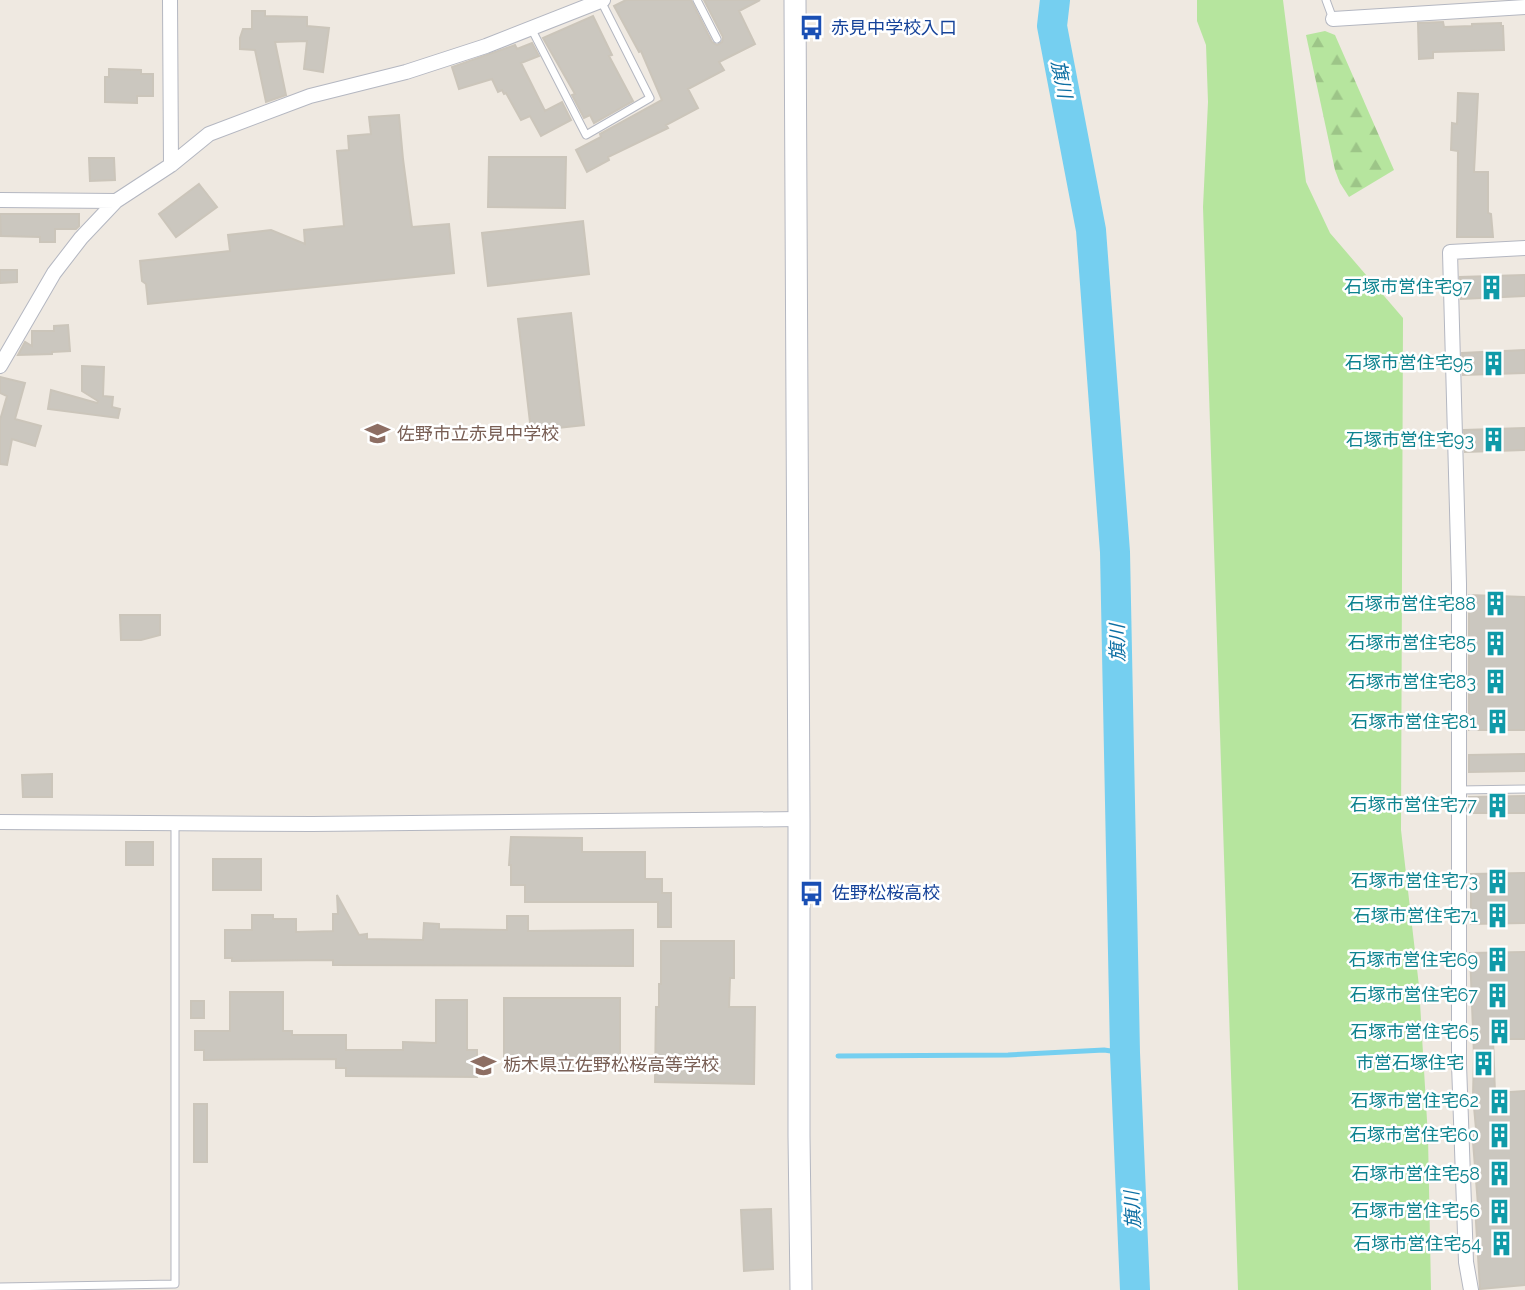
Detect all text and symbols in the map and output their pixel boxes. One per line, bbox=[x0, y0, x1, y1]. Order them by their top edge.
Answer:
bus stop icon: 赤見中学校入口 bbox=[797, 14, 825, 42]
place label: 赤見中学校入口 bbox=[831, 17, 957, 38]
water label: 旗川 bbox=[1048, 58, 1077, 102]
building icon: 石塚市営住宅97 bbox=[1478, 273, 1506, 301]
place label: 石塚市営住宅97 bbox=[1344, 276, 1472, 297]
building icon: 石塚市営住宅95 bbox=[1479, 349, 1507, 377]
place label: 石塚市営住宅95 bbox=[1345, 352, 1473, 373]
school or university icon: 佐野市立赤見中学校 bbox=[363, 420, 391, 448]
place label: 佐野市立赤見中学校 bbox=[397, 423, 559, 444]
building icon: 石塚市営住宅93 bbox=[1480, 426, 1508, 454]
place label: 石塚市営住宅93 bbox=[1346, 429, 1474, 450]
building icon: 石塚市営住宅88 bbox=[1482, 590, 1510, 618]
place label: 石塚市営住宅88 bbox=[1347, 593, 1476, 614]
water label: 旗川 bbox=[1106, 622, 1128, 662]
building icon: 石塚市営住宅85 bbox=[1482, 629, 1510, 657]
place label: 石塚市営住宅85 bbox=[1348, 632, 1476, 653]
building icon: 石塚市営住宅83 bbox=[1482, 668, 1510, 696]
place label: 石塚市営住宅83 bbox=[1348, 671, 1476, 692]
building icon: 石塚市営住宅81 bbox=[1483, 708, 1511, 736]
place label: 石塚市営住宅81 bbox=[1351, 711, 1477, 732]
building icon: 石塚市営住宅77 bbox=[1483, 791, 1511, 819]
place label: 石塚市営住宅77 bbox=[1350, 794, 1477, 815]
building icon: 石塚市営住宅73 bbox=[1484, 867, 1512, 895]
place label: 石塚市営住宅73 bbox=[1351, 870, 1478, 891]
bus stop icon: 佐野松桜高校 bbox=[798, 879, 826, 907]
place label: 佐野松桜高校 bbox=[832, 882, 940, 903]
building icon: 石塚市営住宅71 bbox=[1484, 902, 1512, 930]
place label: 石塚市営住宅71 bbox=[1353, 905, 1478, 926]
building icon: 石塚市営住宅69 bbox=[1484, 946, 1512, 974]
place label: 石塚市営住宅69 bbox=[1349, 949, 1478, 970]
building icon: 石塚市営住宅67 bbox=[1484, 981, 1512, 1009]
place label: 石塚市営住宅67 bbox=[1350, 984, 1478, 1005]
building icon: 石塚市営住宅65 bbox=[1485, 1018, 1513, 1046]
place label: 石塚市営住宅65 bbox=[1350, 1021, 1479, 1042]
building icon: 市営石塚住宅 bbox=[1470, 1049, 1498, 1077]
school or university icon: 栃木県立佐野松桜高等学校 bbox=[469, 1051, 497, 1079]
place label: 市営石塚住宅 bbox=[1356, 1052, 1464, 1073]
place label: 栃木県立佐野松桜高等学校 bbox=[503, 1054, 719, 1075]
building icon: 石塚市営住宅62 bbox=[1485, 1087, 1513, 1115]
place label: 石塚市営住宅62 bbox=[1351, 1090, 1479, 1111]
building icon: 石塚市営住宅60 bbox=[1485, 1121, 1513, 1149]
place label: 石塚市営住宅60 bbox=[1349, 1124, 1479, 1145]
building icon: 石塚市営住宅58 bbox=[1486, 1160, 1514, 1188]
place label: 石塚市営住宅58 bbox=[1352, 1163, 1480, 1184]
water label: 旗川 bbox=[1120, 1188, 1144, 1230]
building icon: 石塚市営住宅56 bbox=[1486, 1197, 1514, 1225]
place label: 石塚市営住宅56 bbox=[1351, 1200, 1480, 1221]
building icon: 石塚市営住宅54 bbox=[1487, 1230, 1515, 1258]
place label: 石塚市営住宅54 bbox=[1353, 1233, 1481, 1254]

